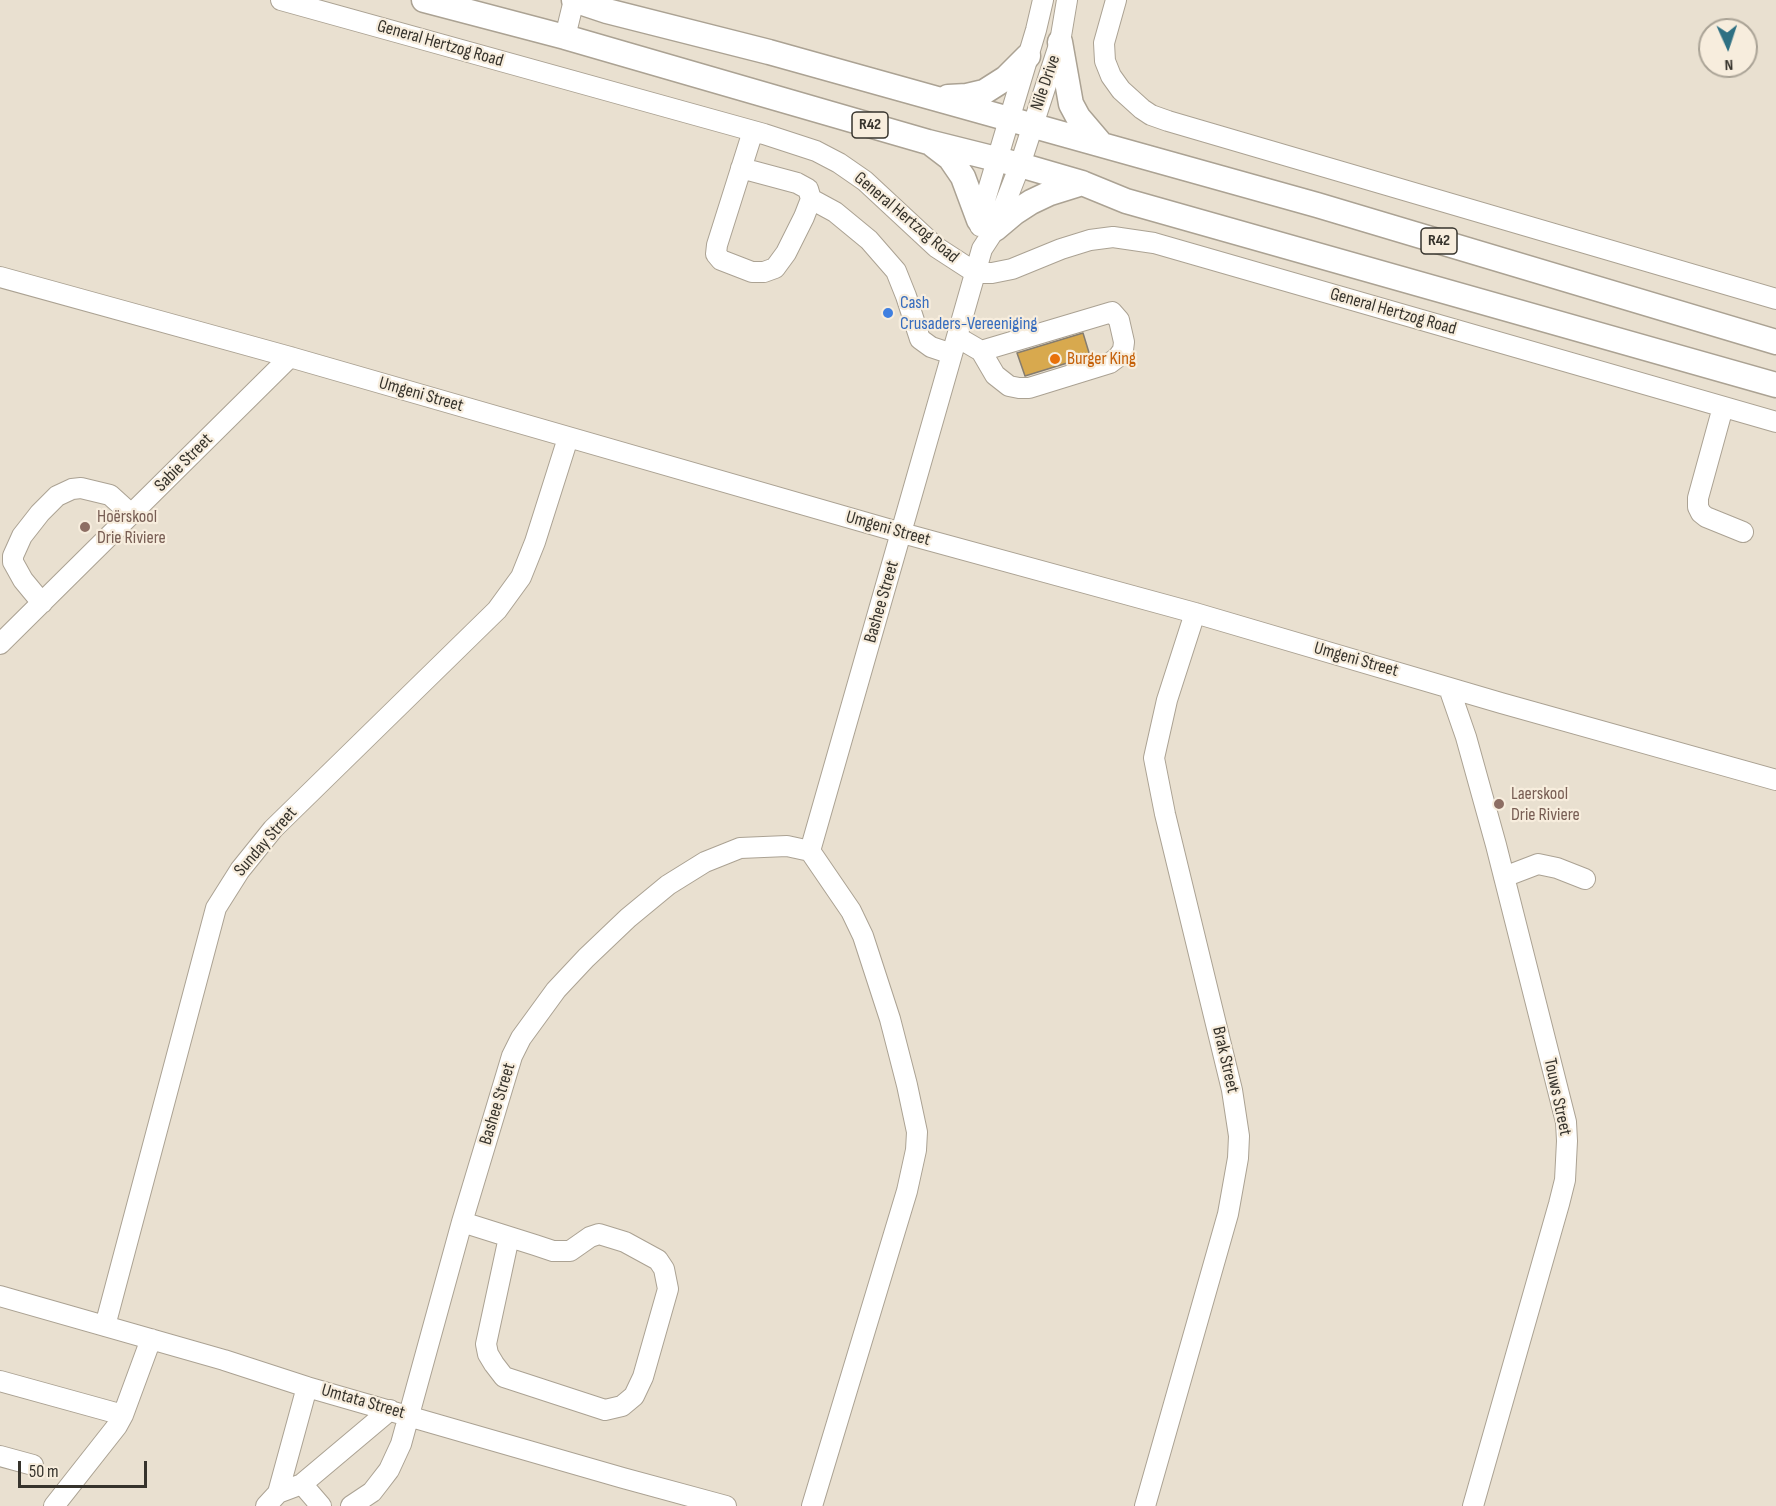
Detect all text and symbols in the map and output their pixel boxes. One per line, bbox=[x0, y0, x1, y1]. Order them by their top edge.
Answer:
street label: General Hertzog Road bbox=[374, 16, 506, 72]
north arrow bbox=[1698, 18, 1758, 78]
street label: Nile Drive bbox=[1026, 52, 1066, 114]
text: N bbox=[1724, 55, 1734, 74]
road number: R42 bbox=[852, 112, 888, 138]
street label: General Hertzog Road bbox=[849, 168, 963, 268]
road number: R42 bbox=[1421, 228, 1457, 254]
street label: General Hertzog Road bbox=[1327, 284, 1459, 340]
place label: Cash Crusaders-Vereeniging bbox=[900, 292, 1038, 334]
marker: Cash Crusaders-Vereeniging bbox=[881, 306, 895, 320]
place label: Burger King bbox=[1067, 348, 1136, 370]
marker: Burger King bbox=[1048, 352, 1062, 366]
street label: Umgeni Street bbox=[376, 373, 466, 417]
street label: Sabie Street bbox=[150, 429, 218, 497]
place label: Hoërskool Drie Riviere bbox=[97, 506, 166, 548]
street label: Umgeni Street bbox=[843, 507, 933, 551]
marker: Hoërskool Drie Riviere bbox=[78, 520, 92, 534]
street label: Bashee Street bbox=[860, 558, 904, 646]
street label: Umgeni Street bbox=[1311, 638, 1401, 682]
place label: Laerskool Drie Riviere bbox=[1511, 783, 1580, 826]
marker: Laerskool Drie Riviere bbox=[1492, 797, 1506, 811]
street label: Sunday Street bbox=[230, 803, 302, 881]
street label: Brak Street bbox=[1207, 1025, 1243, 1095]
street label: Touws Street bbox=[1538, 1056, 1576, 1138]
street label: Bashee Street bbox=[475, 1060, 521, 1148]
street label: Umtata Street bbox=[319, 1380, 407, 1424]
scale bar bbox=[21, 1449, 150, 1487]
text: 50 m bbox=[29, 1461, 59, 1482]

